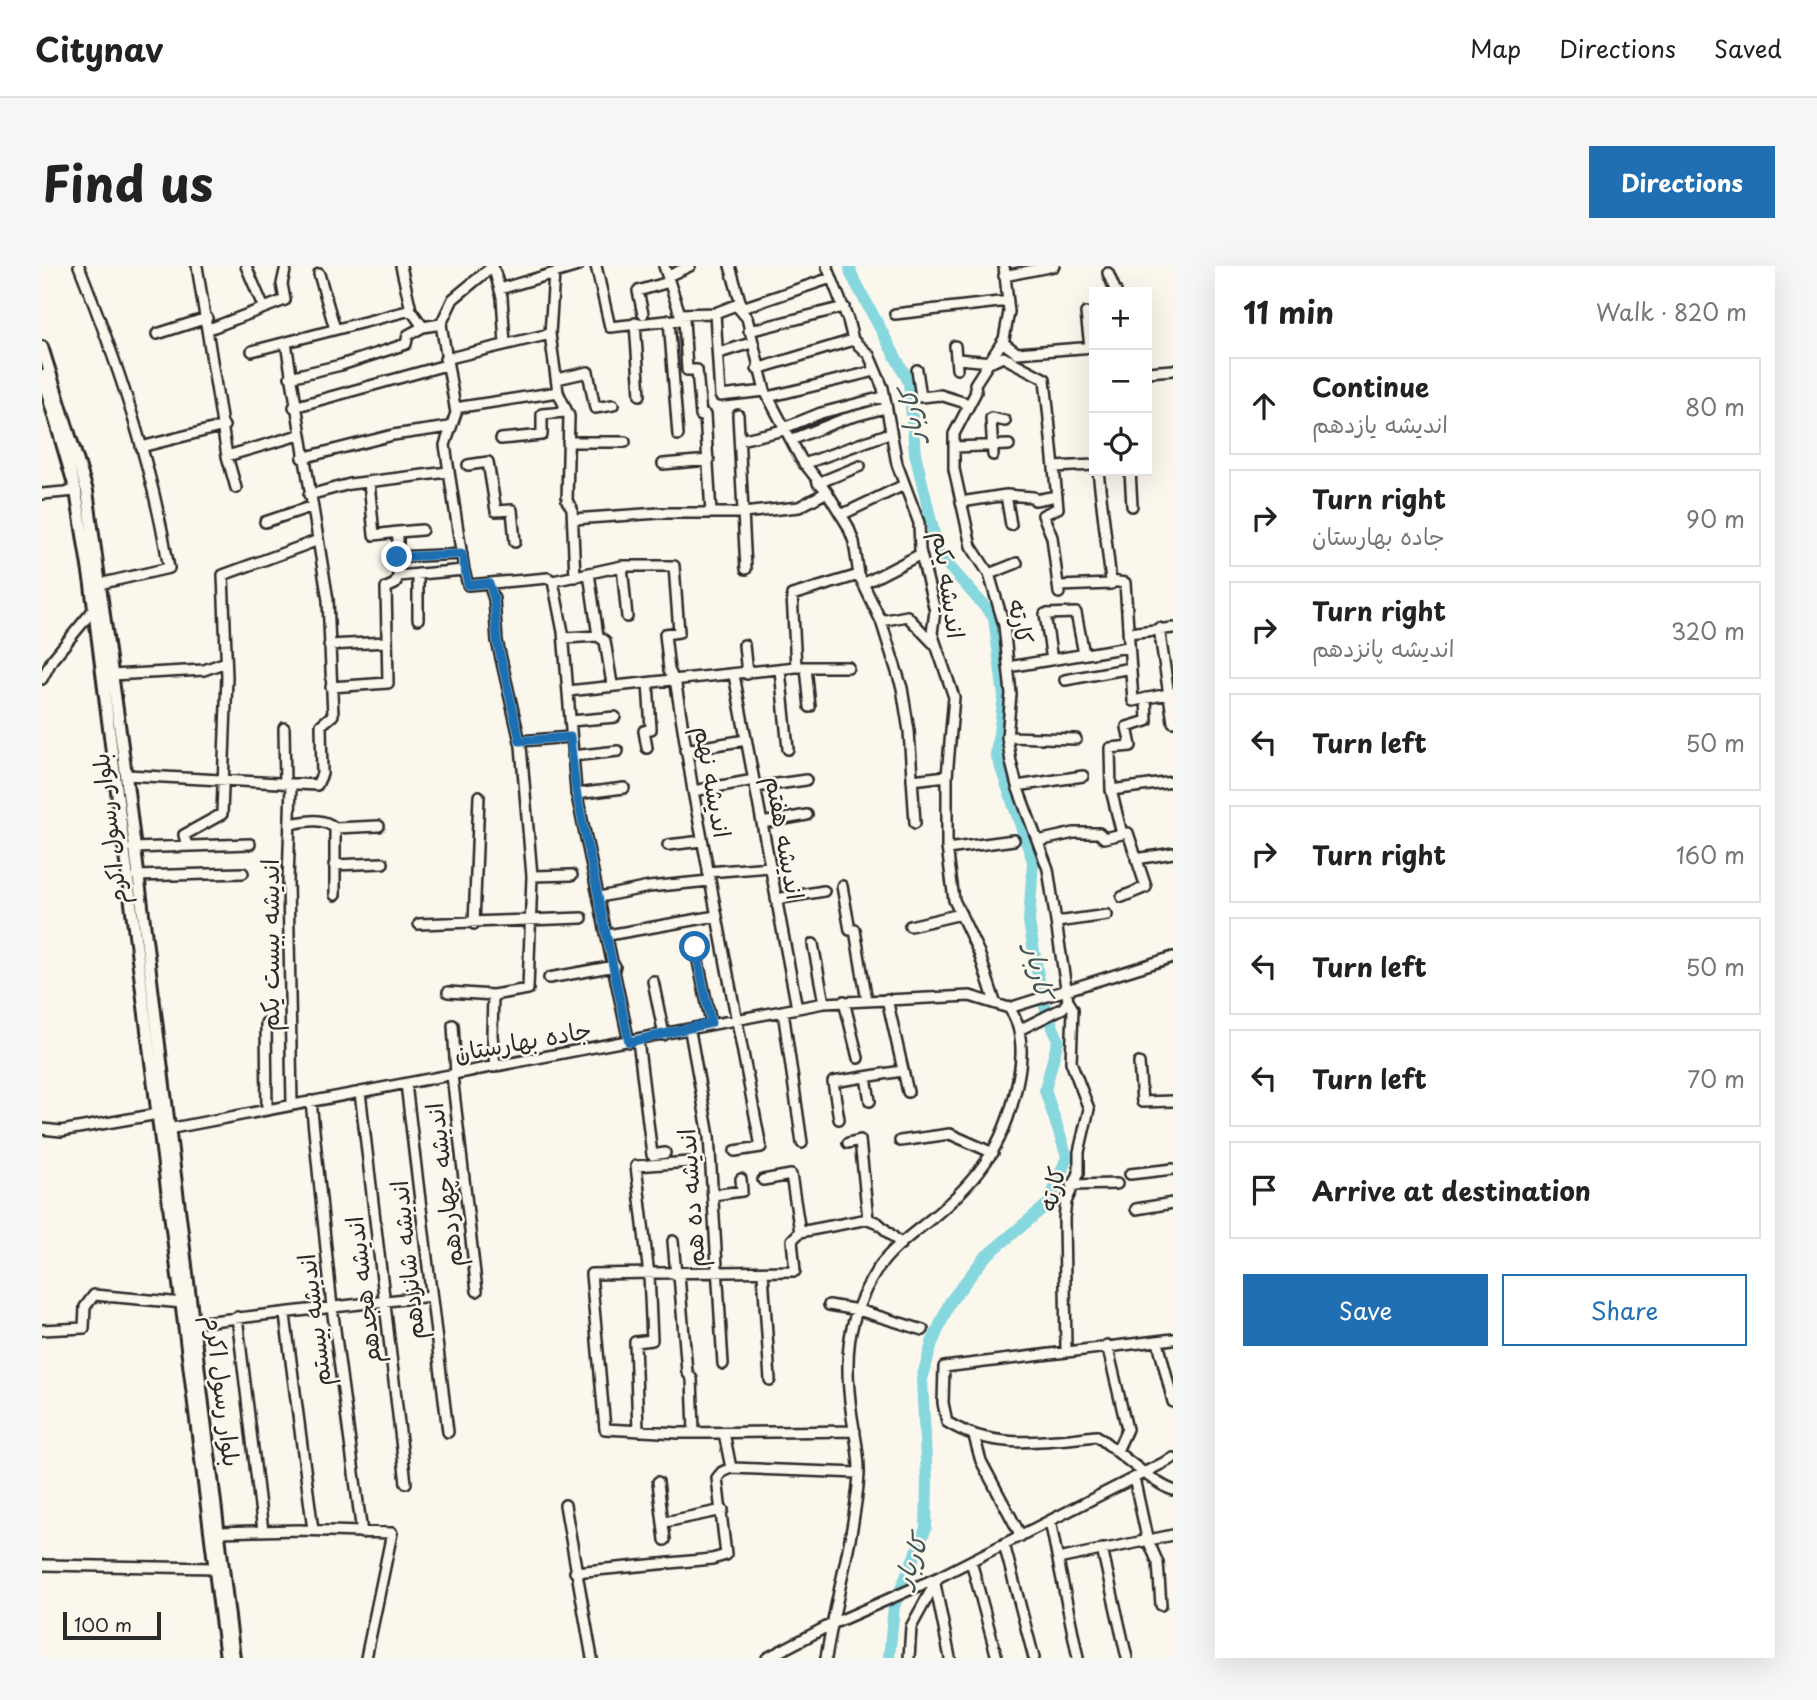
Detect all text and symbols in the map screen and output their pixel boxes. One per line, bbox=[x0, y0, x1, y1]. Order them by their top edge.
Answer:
text: Citynav bbox=[35, 23, 163, 73]
text: Map bbox=[1470, 30, 1521, 66]
text: Directions bbox=[1559, 30, 1676, 66]
text: Saved bbox=[1714, 30, 1782, 66]
text: Find us bbox=[42, 145, 213, 219]
button: Directions bbox=[1589, 146, 1775, 218]
map controls bbox=[1089, 287, 1152, 476]
button: + bbox=[1089, 287, 1152, 350]
text: 11 min bbox=[1243, 289, 1334, 334]
text: Walk · 820 m bbox=[1596, 294, 1747, 329]
button: − bbox=[1089, 350, 1152, 413]
text: Continue bbox=[1312, 367, 1429, 406]
water label: کاربار bbox=[886, 383, 932, 448]
icon: ahead bbox=[1245, 387, 1283, 425]
text: 80 m bbox=[1685, 389, 1745, 424]
text: اندیشه یازدهم bbox=[1312, 406, 1448, 441]
button: locate bbox=[1089, 413, 1152, 476]
text: Turn right bbox=[1312, 479, 1446, 518]
icon: right bbox=[1245, 499, 1283, 537]
text: 90 m bbox=[1686, 501, 1745, 536]
text: جاده بهارستان bbox=[1312, 518, 1445, 553]
street label: اندیشه یکم bbox=[923, 529, 975, 641]
route end bbox=[381, 541, 412, 572]
text: Turn right bbox=[1312, 591, 1446, 630]
street label: کارته bbox=[1000, 596, 1044, 647]
icon: right bbox=[1245, 611, 1283, 649]
text: 320 m bbox=[1671, 613, 1745, 648]
text: اندیشه پانزدهم bbox=[1312, 630, 1454, 665]
street label: اندیشه نهم bbox=[684, 723, 742, 841]
icon: left bbox=[1245, 723, 1283, 761]
text: Turn left bbox=[1312, 723, 1427, 762]
text: 50 m bbox=[1685, 725, 1745, 760]
street label: بلوار رسول اکرم bbox=[81, 751, 137, 907]
street label: اندیشه هفتم bbox=[755, 773, 815, 903]
icon: right bbox=[1245, 835, 1283, 873]
text: Turn right bbox=[1312, 835, 1446, 874]
text: 160 m bbox=[1676, 837, 1745, 872]
street label: اندیشه بیست یکم bbox=[251, 859, 289, 1031]
route start bbox=[679, 931, 710, 962]
water label: کاربار bbox=[1016, 938, 1066, 1005]
icon: left bbox=[1245, 947, 1283, 985]
text: Turn left bbox=[1312, 947, 1427, 986]
text: 50 m bbox=[1685, 949, 1745, 984]
street label: جاده بهارستان bbox=[451, 1010, 594, 1070]
icon: left bbox=[1245, 1059, 1283, 1097]
text: Turn left bbox=[1312, 1059, 1427, 1098]
text: 70 m bbox=[1687, 1061, 1745, 1096]
street label: اندیشه چهاردهم bbox=[415, 1101, 473, 1270]
street label: اندیشه ده هم bbox=[667, 1127, 715, 1269]
street label: کارته bbox=[1028, 1163, 1074, 1214]
icon: arrive bbox=[1245, 1171, 1283, 1209]
text: Arrive at destination bbox=[1312, 1171, 1591, 1210]
street label: اندیشه شانزدهم bbox=[380, 1178, 434, 1342]
street label: اندیشه هجدهم bbox=[335, 1214, 391, 1366]
street label: اندیشه بیستم bbox=[287, 1252, 341, 1389]
button: Save bbox=[1243, 1274, 1488, 1346]
button: Share bbox=[1502, 1274, 1747, 1346]
street label: بلوار رسول اکرم bbox=[195, 1313, 251, 1469]
water label: کاربار bbox=[881, 1524, 939, 1595]
scale bar bbox=[63, 1609, 161, 1641]
text: 100 m bbox=[74, 1610, 132, 1638]

